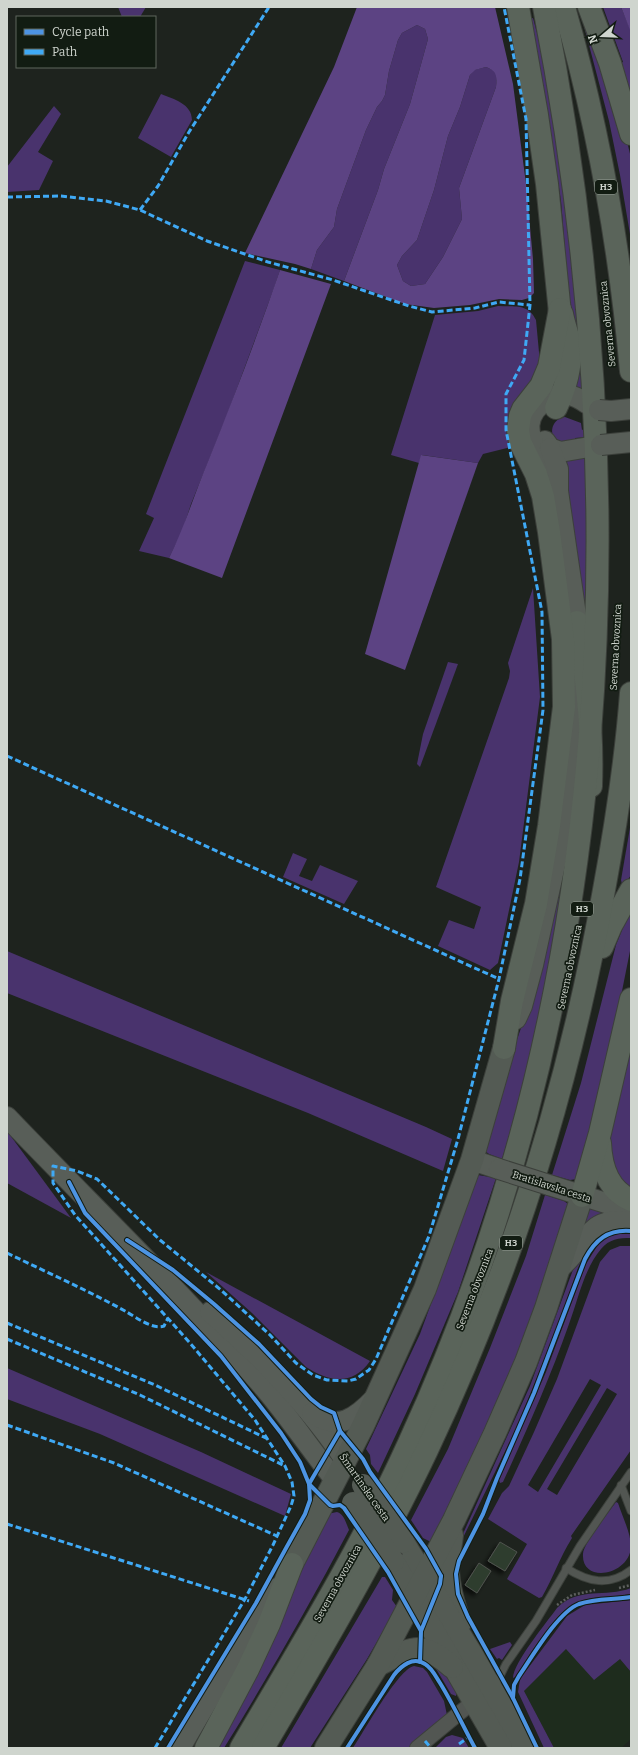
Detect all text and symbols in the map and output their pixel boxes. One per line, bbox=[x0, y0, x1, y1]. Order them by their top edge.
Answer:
legend bbox=[16, 16, 156, 68]
north arrow bbox=[582, 16, 622, 56]
text: Cycle path bbox=[52, 25, 110, 39]
text: N bbox=[585, 32, 601, 45]
text: Path bbox=[52, 45, 78, 59]
road number: H3 bbox=[595, 180, 617, 194]
street label: Severna obvoznica bbox=[597, 280, 618, 368]
street label: Severna obvoznica bbox=[608, 603, 624, 691]
road number: H3 bbox=[571, 902, 593, 916]
street label: Severna obvoznica bbox=[555, 923, 585, 1011]
street label: Bratislavska cesta bbox=[511, 1169, 593, 1205]
road number: H3 bbox=[500, 1236, 522, 1250]
street label: Severna obvoznica bbox=[454, 1246, 496, 1332]
street label: Šmartinska cesta bbox=[336, 1450, 394, 1524]
street label: Severna obvoznica bbox=[312, 1542, 364, 1624]

